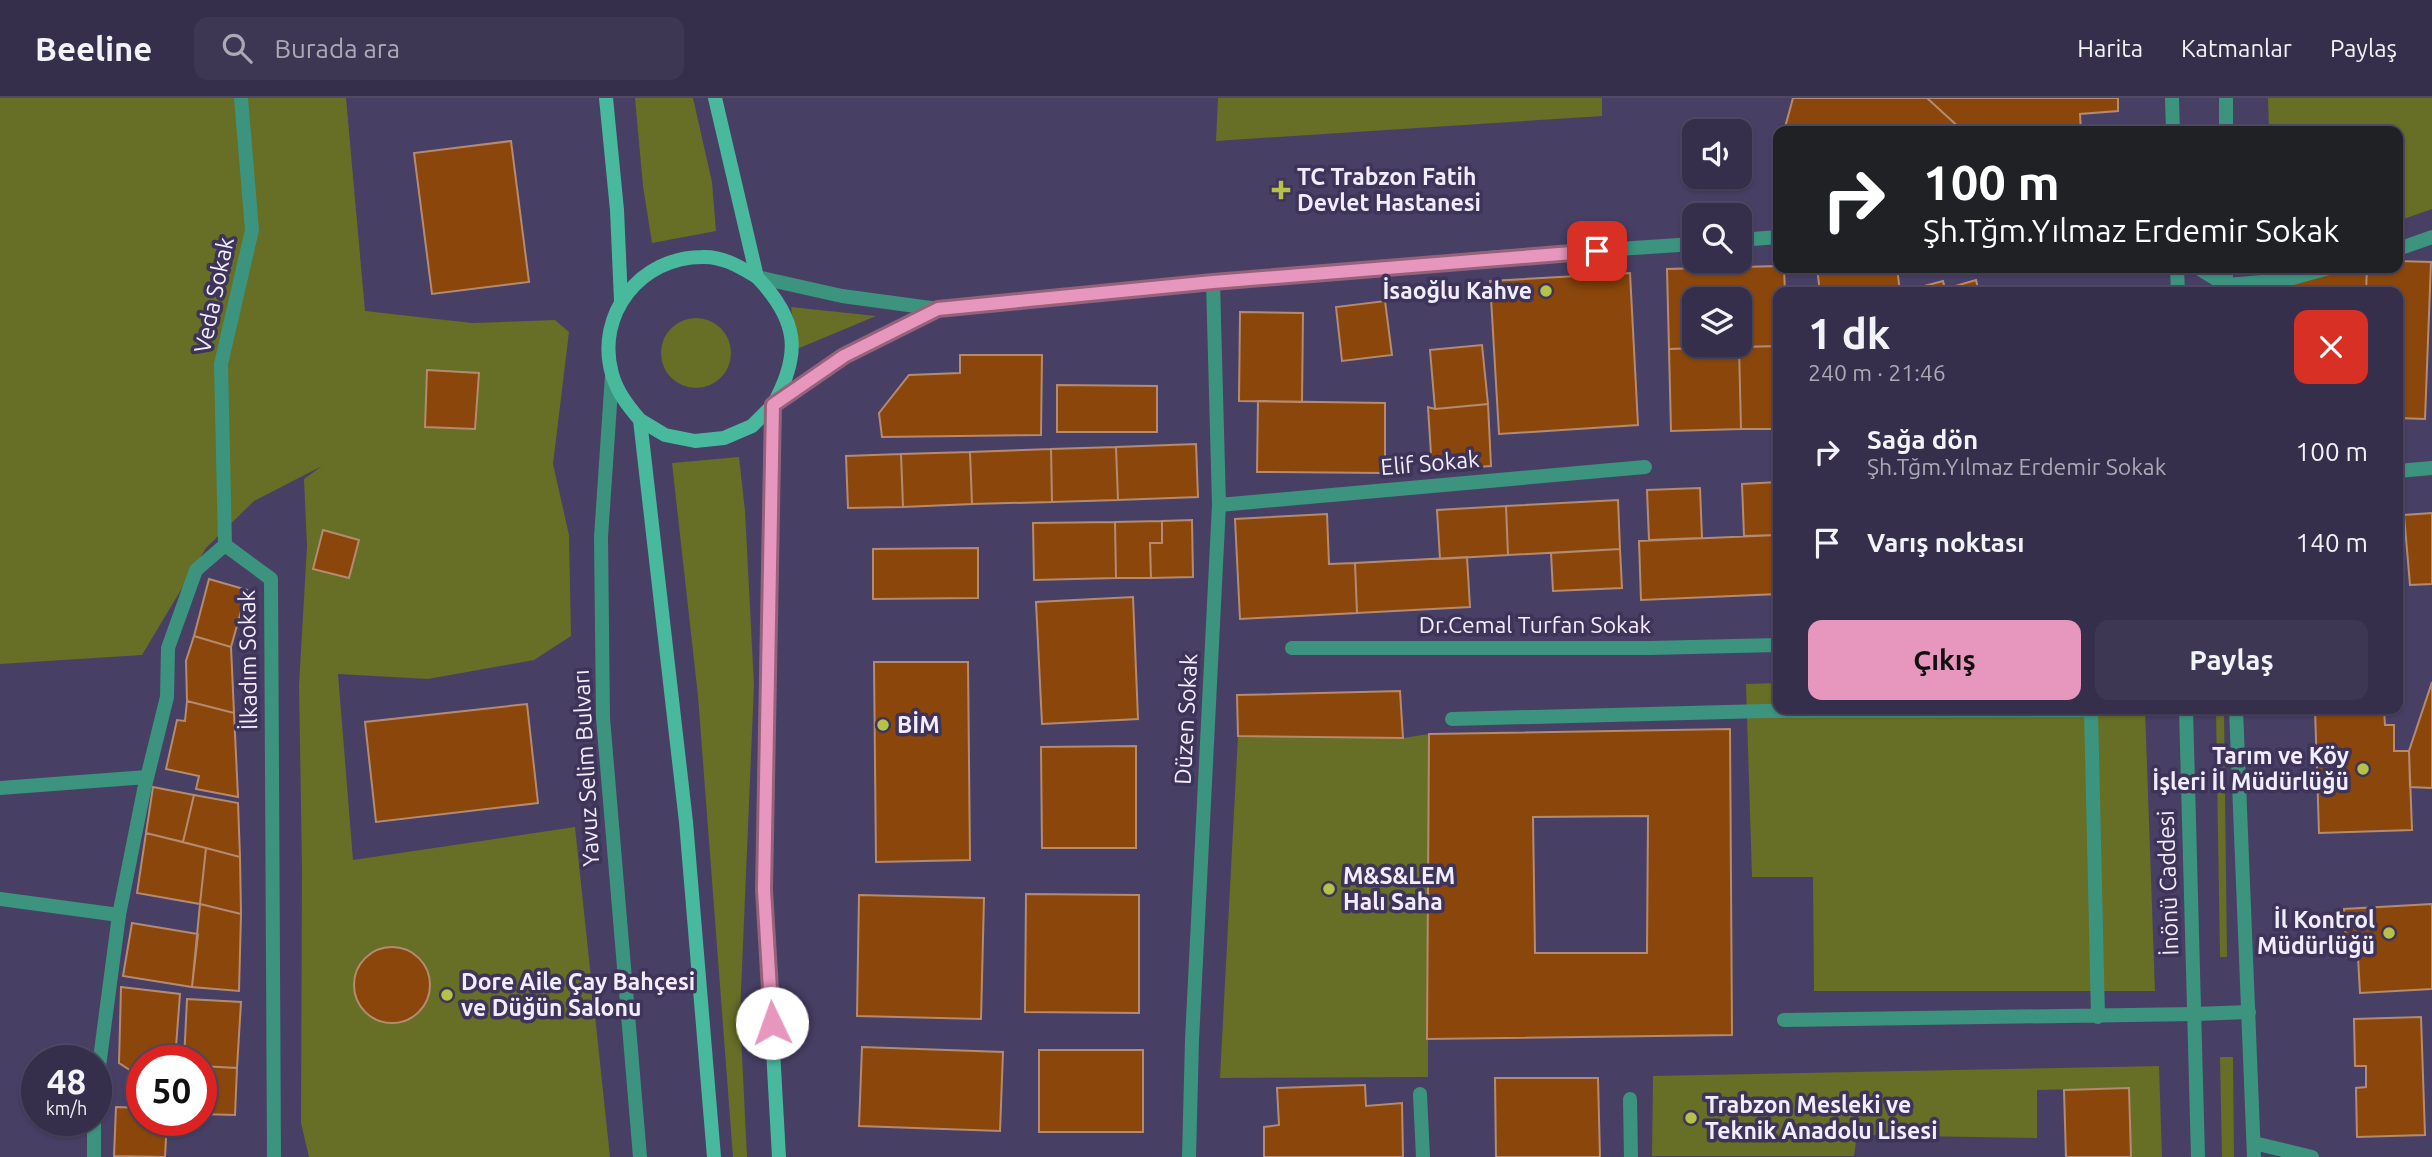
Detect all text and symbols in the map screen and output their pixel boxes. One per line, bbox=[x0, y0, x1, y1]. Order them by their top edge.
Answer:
search box bbox=[194, 17, 684, 80]
icon: search bbox=[218, 29, 256, 67]
text: Beeline bbox=[35, 30, 152, 67]
text: Burada ara bbox=[274, 34, 400, 63]
text: Harita bbox=[2077, 35, 2143, 62]
text: Katmanlar bbox=[2181, 35, 2292, 62]
text: Paylaş bbox=[2330, 35, 2397, 62]
map controls bbox=[1682, 119, 1752, 357]
button: sound bbox=[1682, 119, 1752, 189]
icon: right bbox=[1808, 154, 1899, 245]
text: 100 m bbox=[1923, 154, 2060, 209]
place label: TC Trabzon Fatih Devlet Hastanesi bbox=[1297, 164, 1481, 215]
marker: TC Trabzon Fatih Devlet Hastanesi bbox=[1271, 180, 1291, 200]
button: search bbox=[1682, 203, 1752, 273]
text: Şh.Tğm.Yılmaz Erdemir Sokak bbox=[1923, 212, 2339, 248]
pin bbox=[1567, 221, 1627, 281]
icon: arrive bbox=[1578, 232, 1616, 270]
street label: Veda Sokak bbox=[189, 234, 238, 355]
place label: İsaoğlu Kahve bbox=[1382, 277, 1532, 303]
marker: İsaoğlu Kahve bbox=[1538, 283, 1554, 299]
button: layers bbox=[1682, 287, 1752, 357]
text: 1 dk bbox=[1808, 310, 1890, 357]
button: close bbox=[2294, 310, 2368, 384]
text: 240 m · 21:46 bbox=[1808, 360, 1946, 385]
text: Sağa dön bbox=[1867, 425, 1978, 454]
icon: right bbox=[1808, 433, 1846, 471]
text: 100 m bbox=[2296, 437, 2368, 466]
street label: Elif Sokak bbox=[1380, 446, 1481, 479]
text: Şh.Tğm.Yılmaz Erdemir Sokak bbox=[1867, 454, 2166, 479]
icon: arrive bbox=[1808, 524, 1846, 562]
text: Varış noktası bbox=[1867, 528, 2024, 557]
text: 140 m bbox=[2296, 528, 2368, 557]
street label: İlkadım Sokak bbox=[234, 589, 261, 730]
street label: Dr.Cemal Turfan Sokak bbox=[1419, 612, 1652, 637]
button: Çıkış bbox=[1808, 620, 2081, 700]
button: Paylaş bbox=[2095, 620, 2368, 700]
street label: Düzen Sokak bbox=[1170, 652, 1201, 785]
street label: Yavuz Selim Bulvarı bbox=[568, 669, 603, 867]
place label: BİM bbox=[897, 711, 940, 737]
marker: BİM bbox=[875, 717, 891, 733]
place label: Tarım ve Köy İşleri İl Müdürlüğü bbox=[2152, 743, 2349, 795]
marker: Tarım ve Köy İşleri İl Müdürlüğü bbox=[2355, 761, 2371, 777]
street label: İnönü Caddesi bbox=[2152, 810, 2183, 956]
place label: M&S&LEM Halı Saha bbox=[1343, 863, 1455, 914]
marker: M&S&LEM Halı Saha bbox=[1321, 881, 1337, 897]
place label: İl Kontrol Müdürlüğü bbox=[2257, 906, 2375, 958]
marker: İl Kontrol Müdürlüğü bbox=[2381, 925, 2397, 941]
place label: Dore Aile Çay Bahçesi ve Düğün Salonu bbox=[461, 969, 695, 1020]
position arrow bbox=[735, 986, 809, 1060]
marker: Dore Aile Çay Bahçesi ve Düğün Salonu bbox=[439, 987, 455, 1003]
speed limit sign: 50 bbox=[126, 1045, 217, 1136]
text: 48 bbox=[47, 1061, 86, 1101]
place label: Trabzon Mesleki ve Teknik Anadolu Lisesi bbox=[1705, 1092, 1938, 1143]
text: km/h bbox=[46, 1098, 87, 1118]
marker: Trabzon Mesleki ve Teknik Anadolu Lisesi bbox=[1683, 1110, 1699, 1126]

